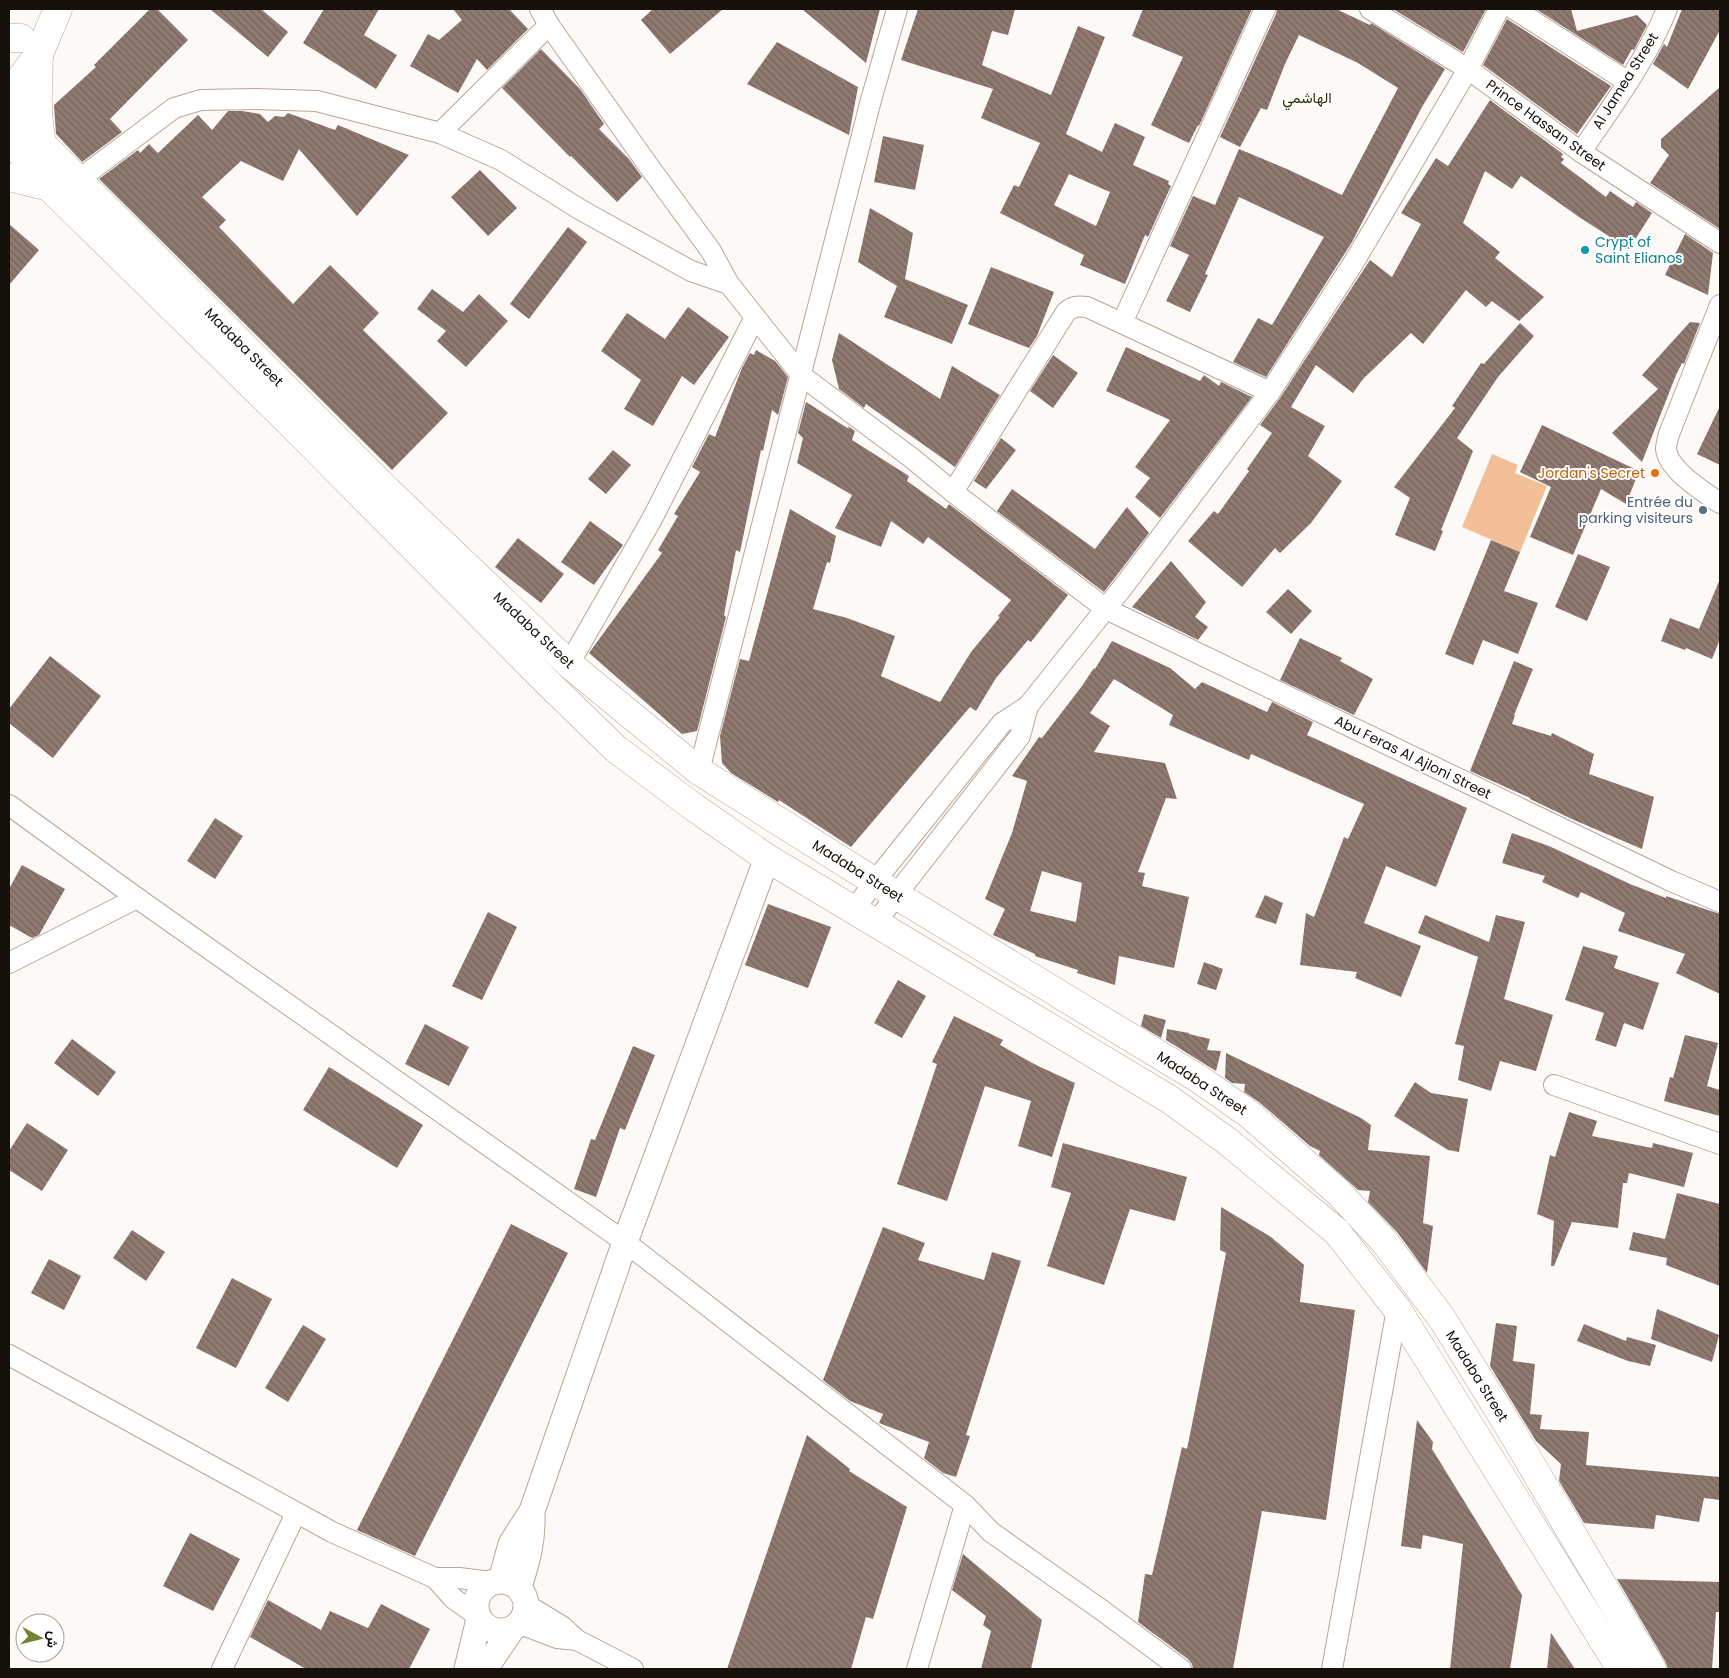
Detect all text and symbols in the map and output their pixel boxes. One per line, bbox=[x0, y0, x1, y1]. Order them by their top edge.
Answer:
street label: Al Jamea Street bbox=[1587, 29, 1663, 133]
street label: Prince Hassan Street bbox=[1482, 75, 1610, 175]
district label: الهاشمي bbox=[1282, 87, 1332, 111]
place label: Crypt of Saint Elianos bbox=[1595, 232, 1683, 268]
marker: Crypt of Saint Elianos bbox=[1579, 244, 1591, 256]
street label: Madaba Street bbox=[200, 303, 288, 391]
place label: Jordan's Secret bbox=[1538, 463, 1645, 483]
marker: Jordan's Secret bbox=[1649, 467, 1661, 479]
place label: Entrée du parking visiteurs bbox=[1579, 492, 1693, 528]
marker: Entrée du parking visiteurs bbox=[1697, 504, 1709, 516]
street label: Madaba Street bbox=[489, 587, 579, 673]
street label: Abu Feras Al Ajloni Street bbox=[1331, 710, 1495, 804]
street label: Madaba Street bbox=[809, 835, 907, 907]
street label: Madaba Street bbox=[1153, 1046, 1251, 1120]
street label: Madaba Street bbox=[1441, 1327, 1513, 1425]
north arrow bbox=[15, 1613, 65, 1663]
text: ش bbox=[42, 1630, 64, 1649]

